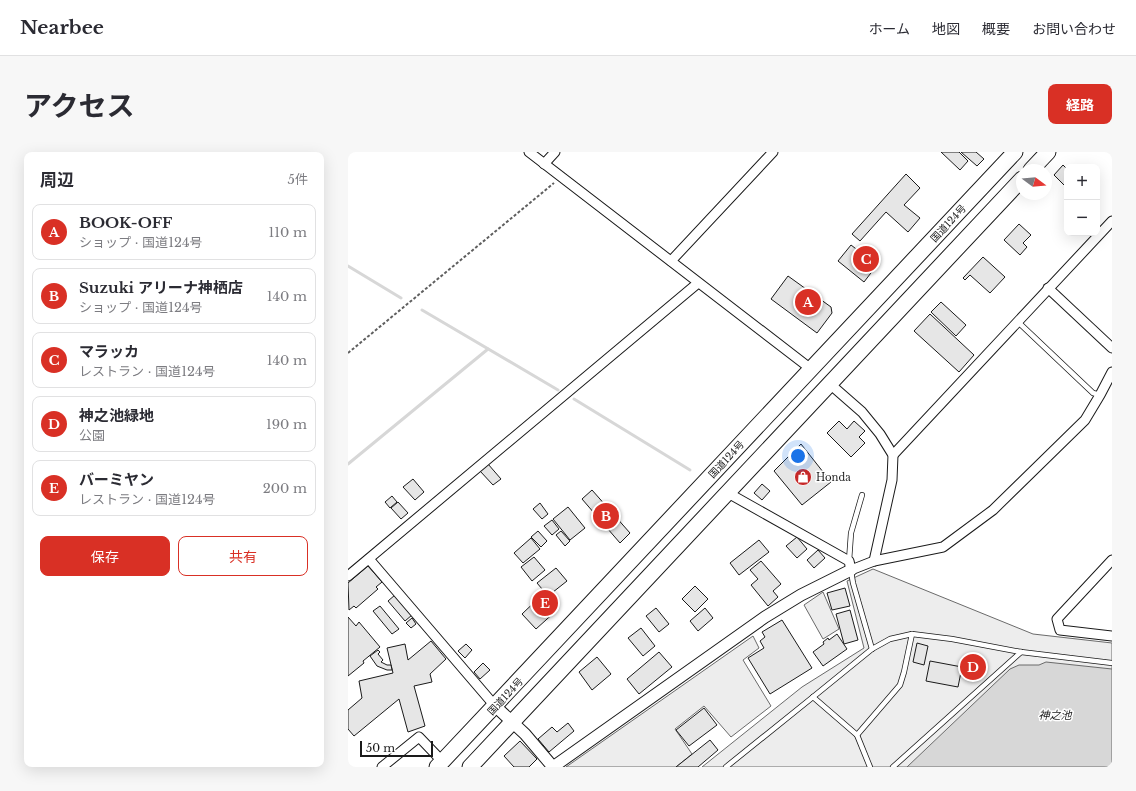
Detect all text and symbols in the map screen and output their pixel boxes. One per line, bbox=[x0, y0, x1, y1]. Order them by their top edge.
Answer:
text: Nearbee bbox=[20, 16, 104, 39]
text: ホーム bbox=[868, 20, 910, 38]
text: 地図 bbox=[932, 20, 960, 38]
text: 概要 bbox=[982, 20, 1010, 38]
text: お問い合わせ bbox=[1032, 20, 1116, 38]
button: 経路 bbox=[1048, 84, 1112, 124]
text: アクセス bbox=[24, 89, 135, 124]
north arrow bbox=[1016, 164, 1052, 200]
map controls bbox=[1064, 164, 1100, 236]
button: + bbox=[1064, 164, 1100, 200]
text: 周辺 bbox=[40, 170, 74, 191]
text: 5件 bbox=[288, 171, 308, 188]
button: − bbox=[1064, 200, 1100, 236]
street label: 国道124号 bbox=[928, 202, 969, 245]
text: BOOK-OFF bbox=[79, 213, 172, 232]
text: A bbox=[49, 224, 59, 241]
text: 110 m bbox=[268, 224, 307, 241]
text: ショップ · 国道124号 bbox=[79, 234, 203, 251]
pin: C bbox=[853, 244, 879, 274]
text: Suzuki アリーナ神栖店 bbox=[79, 278, 243, 297]
pin: A bbox=[795, 287, 821, 317]
text: B bbox=[49, 288, 59, 305]
text: 140 m bbox=[267, 288, 307, 305]
text: ショップ · 国道124号 bbox=[79, 299, 203, 316]
text: マラッカ bbox=[79, 342, 139, 361]
text: C bbox=[49, 352, 59, 369]
text: 140 m bbox=[267, 352, 307, 369]
text: レストラン · 国道124号 bbox=[79, 363, 216, 380]
text: 神之池緑地 bbox=[79, 406, 154, 425]
text: D bbox=[48, 416, 60, 433]
text: 190 m bbox=[266, 416, 307, 433]
text: 公園 bbox=[79, 427, 105, 444]
street label: 国道124号 bbox=[706, 438, 747, 481]
your location bbox=[788, 446, 808, 466]
shop icon: Honda bbox=[793, 467, 813, 487]
text: バーミヤン bbox=[79, 470, 154, 489]
place label: Honda bbox=[816, 471, 851, 484]
text: E bbox=[49, 480, 59, 497]
text: 200 m bbox=[263, 480, 307, 497]
text: レストラン · 国道124号 bbox=[79, 491, 216, 508]
pin: B bbox=[593, 501, 619, 531]
button: 保存 bbox=[40, 536, 170, 576]
button: 共有 bbox=[178, 536, 308, 576]
pin: E bbox=[532, 588, 558, 618]
pin: D bbox=[960, 652, 986, 682]
street label: 国道124号 bbox=[485, 675, 526, 718]
water label: 神之池 bbox=[1039, 708, 1072, 722]
scale bar bbox=[360, 739, 433, 758]
text: 50 m bbox=[366, 741, 395, 755]

